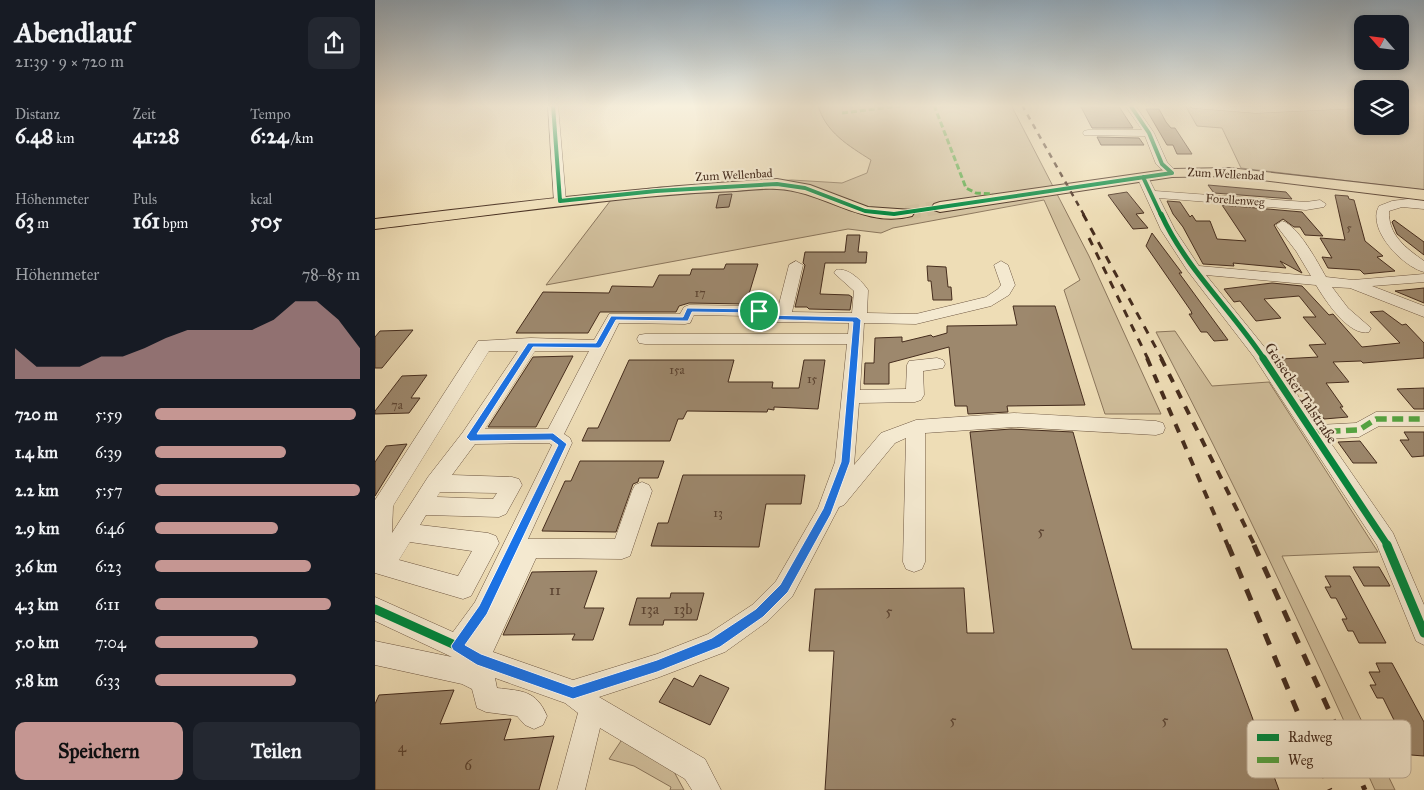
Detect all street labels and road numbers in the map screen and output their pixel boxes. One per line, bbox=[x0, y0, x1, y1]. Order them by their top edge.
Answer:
street label: Zum Wellenbad bbox=[1187, 165, 1265, 183]
street label: Zum Wellenbad bbox=[695, 166, 773, 184]
street label: Forellenweg bbox=[1205, 191, 1265, 210]
street label: Geisecker Talstraße bbox=[1261, 339, 1341, 447]

